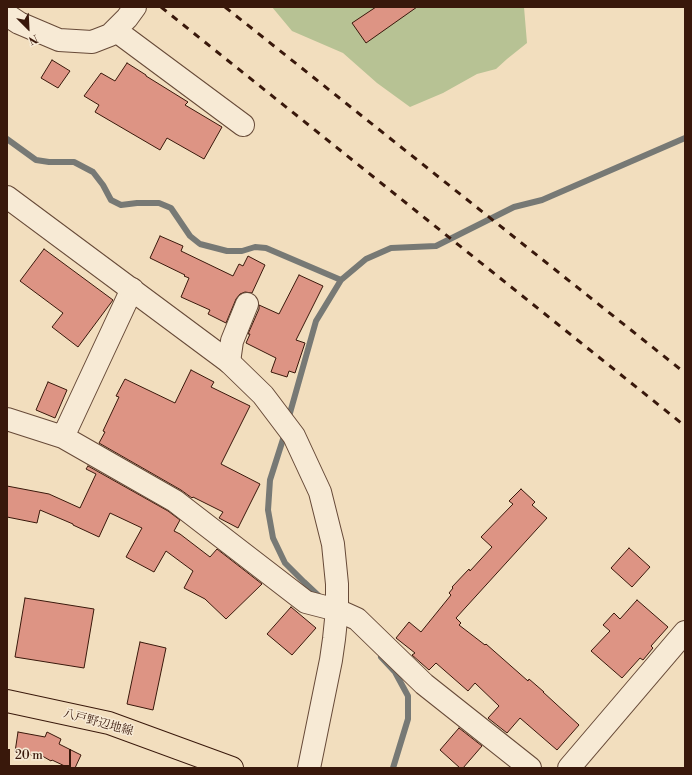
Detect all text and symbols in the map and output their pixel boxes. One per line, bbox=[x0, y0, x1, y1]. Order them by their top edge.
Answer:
north arrow bbox=[8, 8, 48, 48]
text: N bbox=[26, 31, 40, 47]
street label: 八戸野辺地線 bbox=[61, 707, 135, 739]
scale bar bbox=[10, 741, 73, 767]
text: 20 m bbox=[15, 748, 43, 763]

